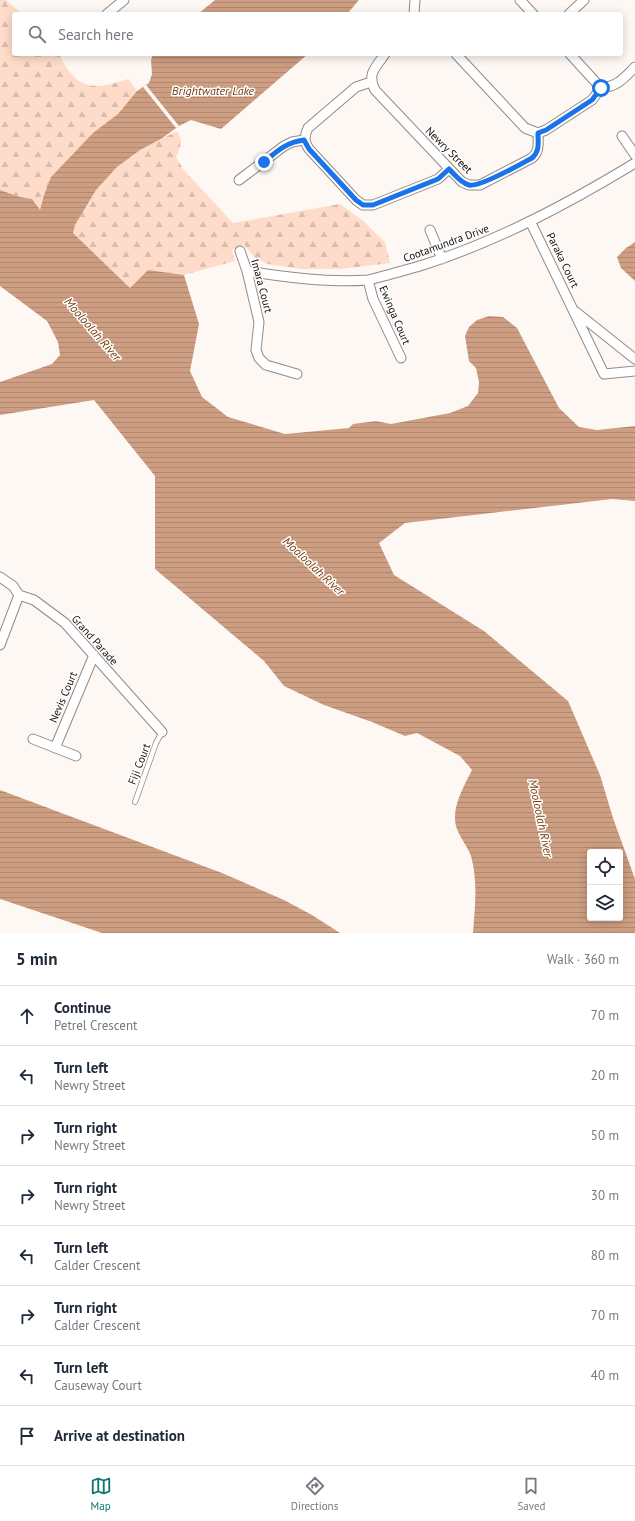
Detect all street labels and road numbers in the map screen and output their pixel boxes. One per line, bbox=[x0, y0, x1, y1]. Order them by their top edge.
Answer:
street label: Newry Street bbox=[423, 124, 476, 177]
street label: Cootamundra Drive bbox=[401, 221, 491, 265]
street label: Paraka Court bbox=[544, 230, 582, 290]
street label: Imara Court bbox=[248, 258, 276, 315]
street label: Ewinga Court bbox=[376, 283, 414, 347]
street label: Grand Parade bbox=[69, 612, 121, 668]
street label: Nevis Court bbox=[46, 669, 80, 725]
street label: Fiji Court bbox=[125, 741, 153, 787]

